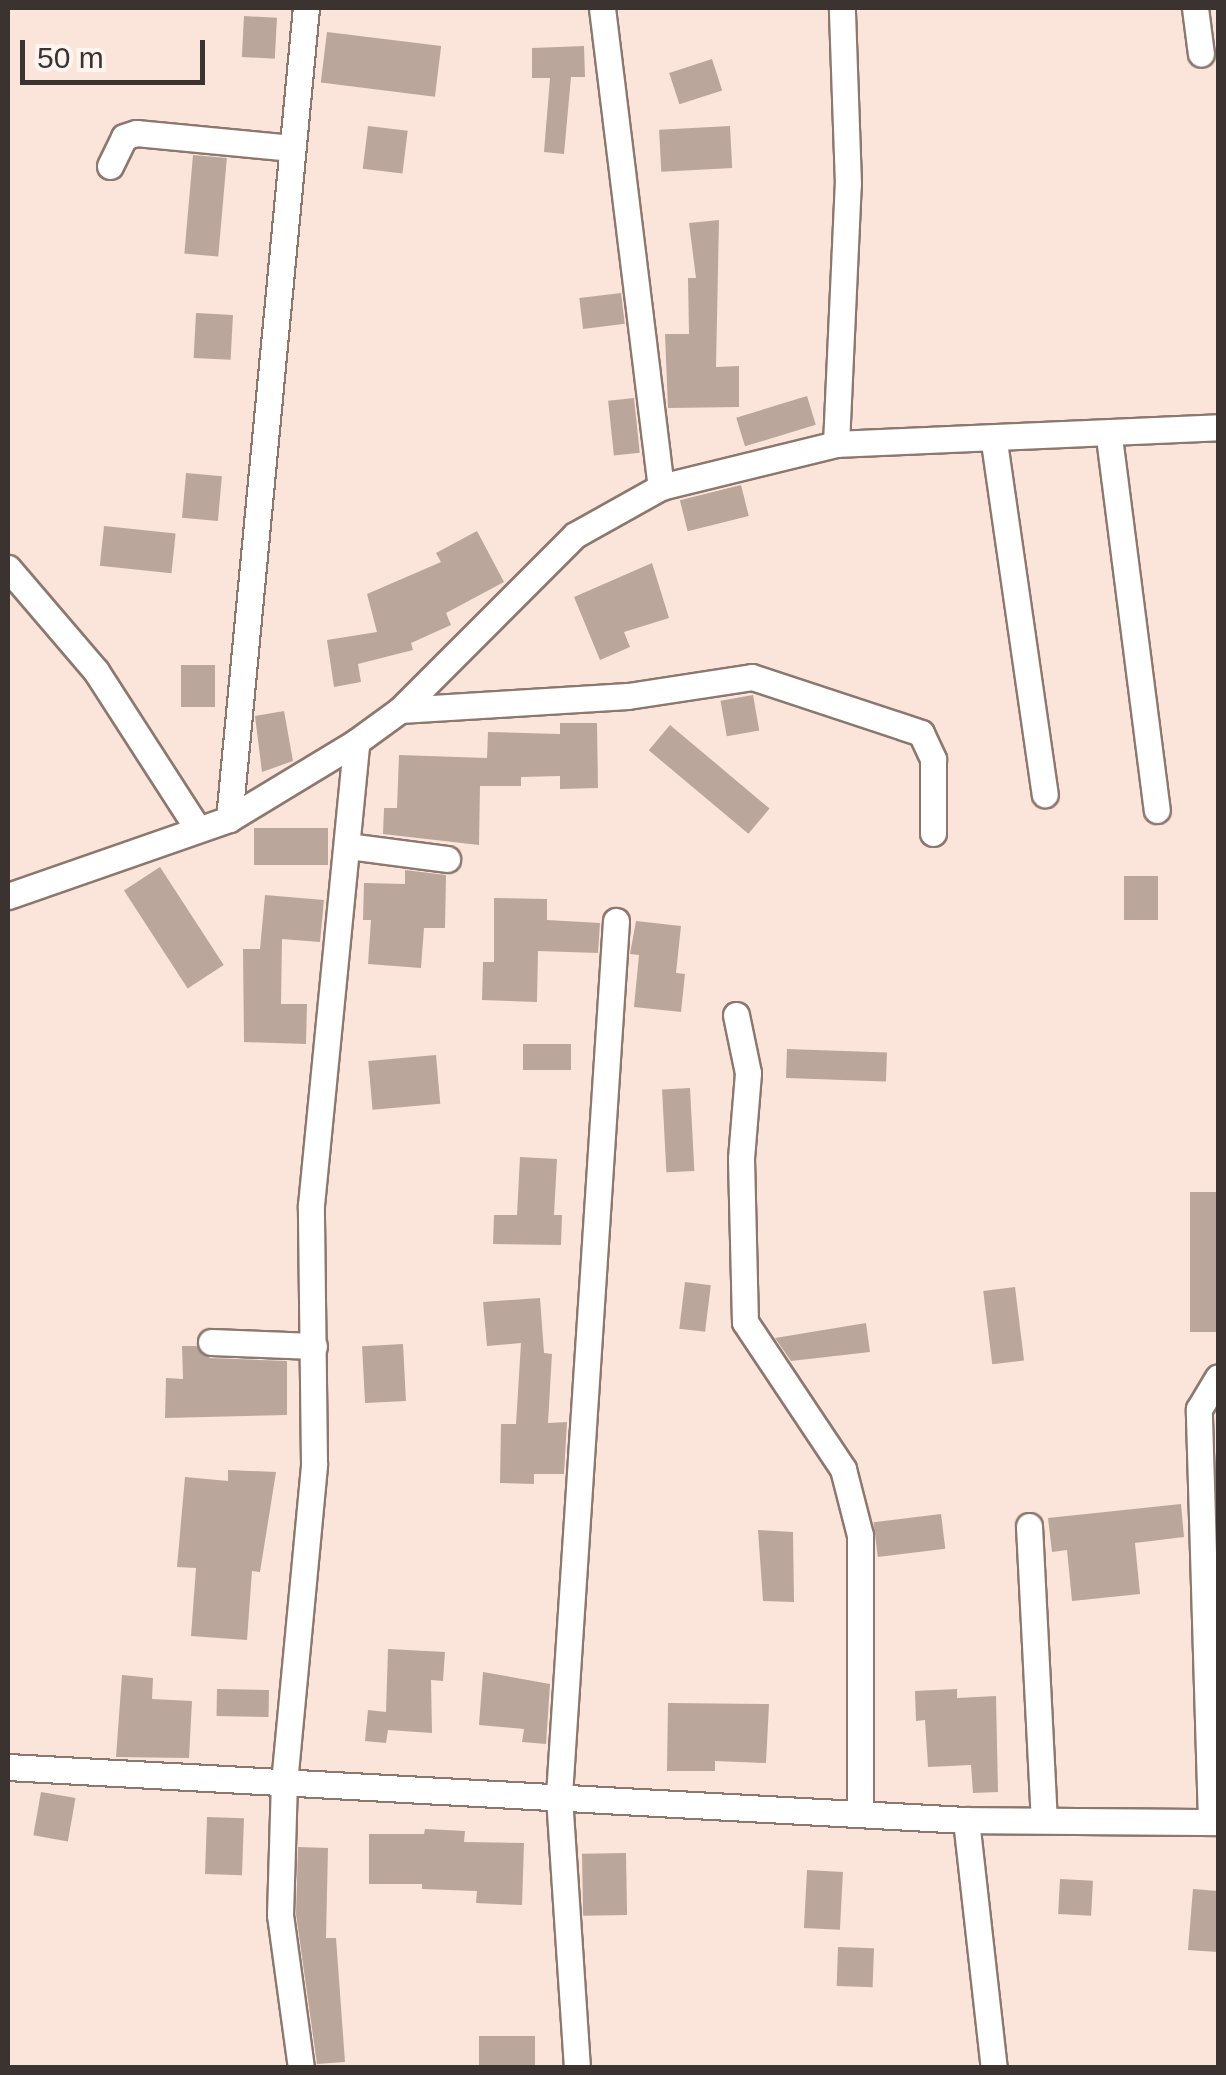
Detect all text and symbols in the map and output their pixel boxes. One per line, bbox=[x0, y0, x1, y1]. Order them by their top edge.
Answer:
scale bar bbox=[25, 20, 210, 82]
text: 50 m bbox=[37, 41, 104, 74]

